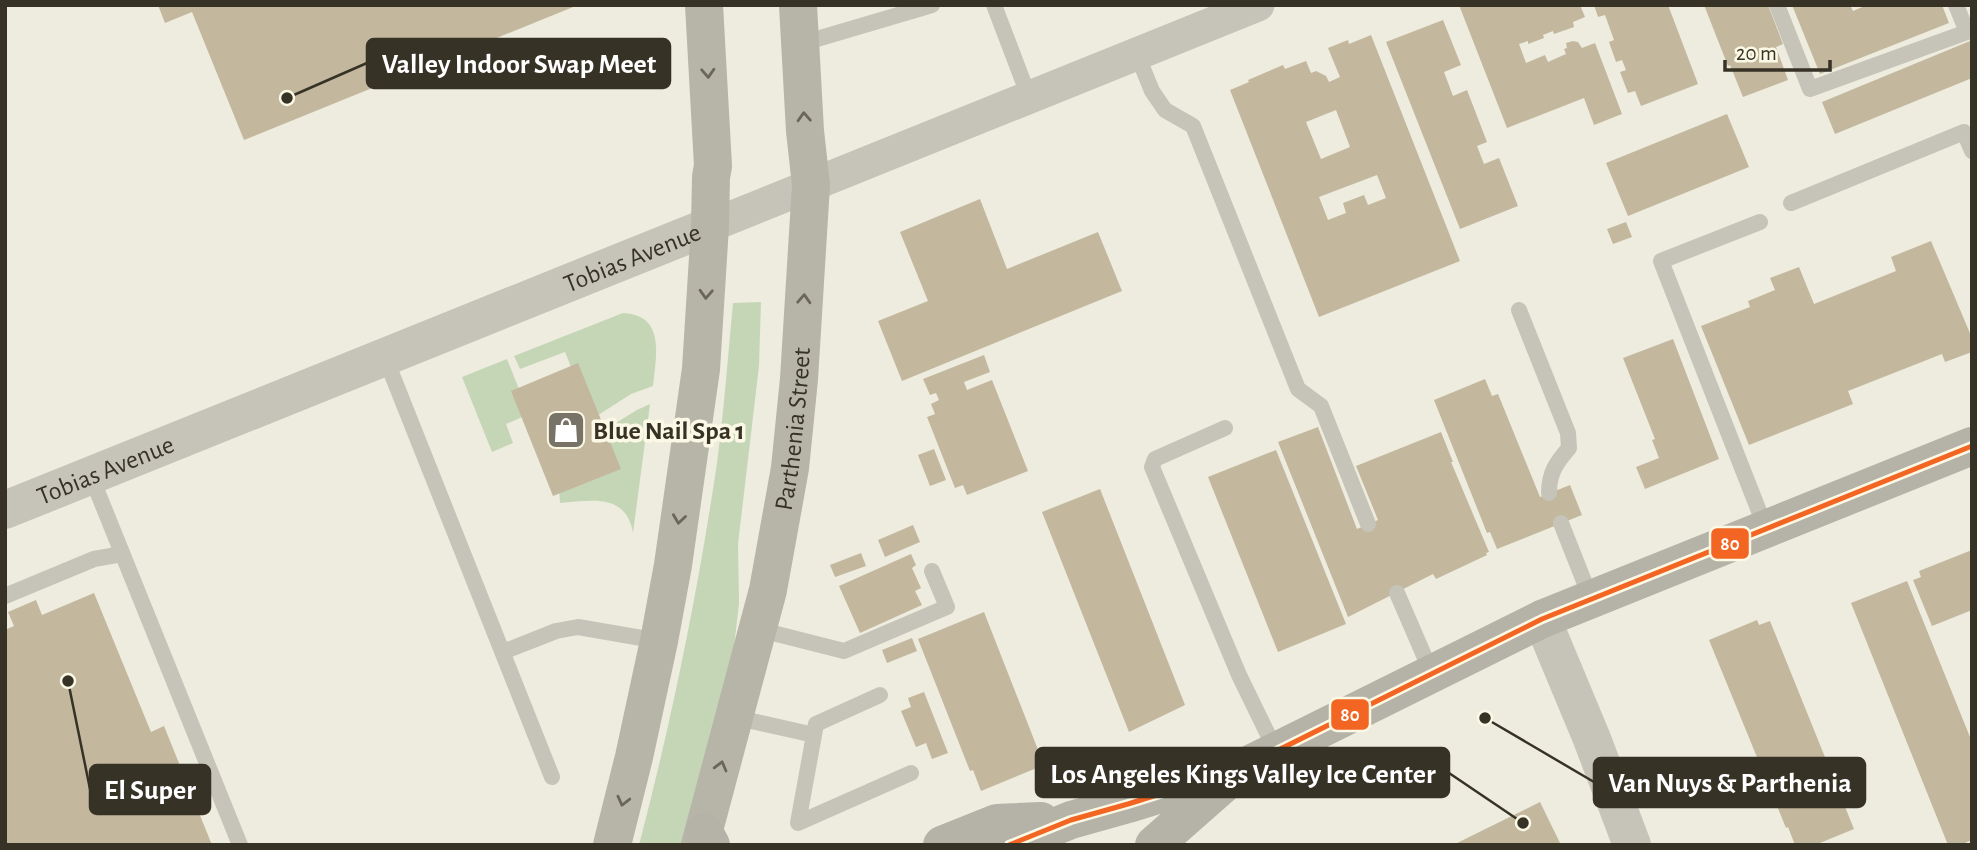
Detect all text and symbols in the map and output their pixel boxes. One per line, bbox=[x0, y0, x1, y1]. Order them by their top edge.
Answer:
scale bar bbox=[1725, 28, 1830, 72]
callout: Valley Indoor Swap Meet bbox=[367, 39, 670, 88]
text: 20 m bbox=[1736, 43, 1777, 64]
text: Valley Indoor Swap Meet bbox=[382, 51, 657, 79]
one-way arrow bbox=[700, 68, 715, 79]
one-way arrow bbox=[797, 112, 812, 123]
street label: Tobias Avenue bbox=[560, 219, 705, 298]
one-way arrow bbox=[698, 288, 713, 299]
one-way arrow bbox=[796, 294, 811, 305]
street label: Parthenia Street bbox=[771, 347, 815, 513]
shop icon: Blue Nail Spa 1 bbox=[545, 409, 587, 451]
place label: Blue Nail Spa 1 bbox=[593, 418, 745, 444]
street label: Tobias Avenue bbox=[33, 431, 178, 510]
one-way arrow bbox=[672, 514, 687, 525]
line badge: 80 bbox=[1710, 527, 1750, 560]
text: 80 bbox=[1720, 535, 1740, 554]
line badge: 80 bbox=[1330, 698, 1370, 731]
text: 80 bbox=[1340, 706, 1360, 725]
callout: Los Angeles Kings Valley Ice Center bbox=[1036, 748, 1449, 797]
callout: Van Nuys & Parthenia bbox=[1594, 758, 1865, 807]
one-way arrow bbox=[713, 761, 727, 773]
text: Los Angeles Kings Valley Ice Center bbox=[1050, 761, 1436, 789]
callout: El Super bbox=[90, 765, 210, 814]
text: Van Nuys & Parthenia bbox=[1608, 770, 1852, 798]
text: El Super bbox=[104, 777, 196, 805]
one-way arrow bbox=[617, 795, 631, 807]

